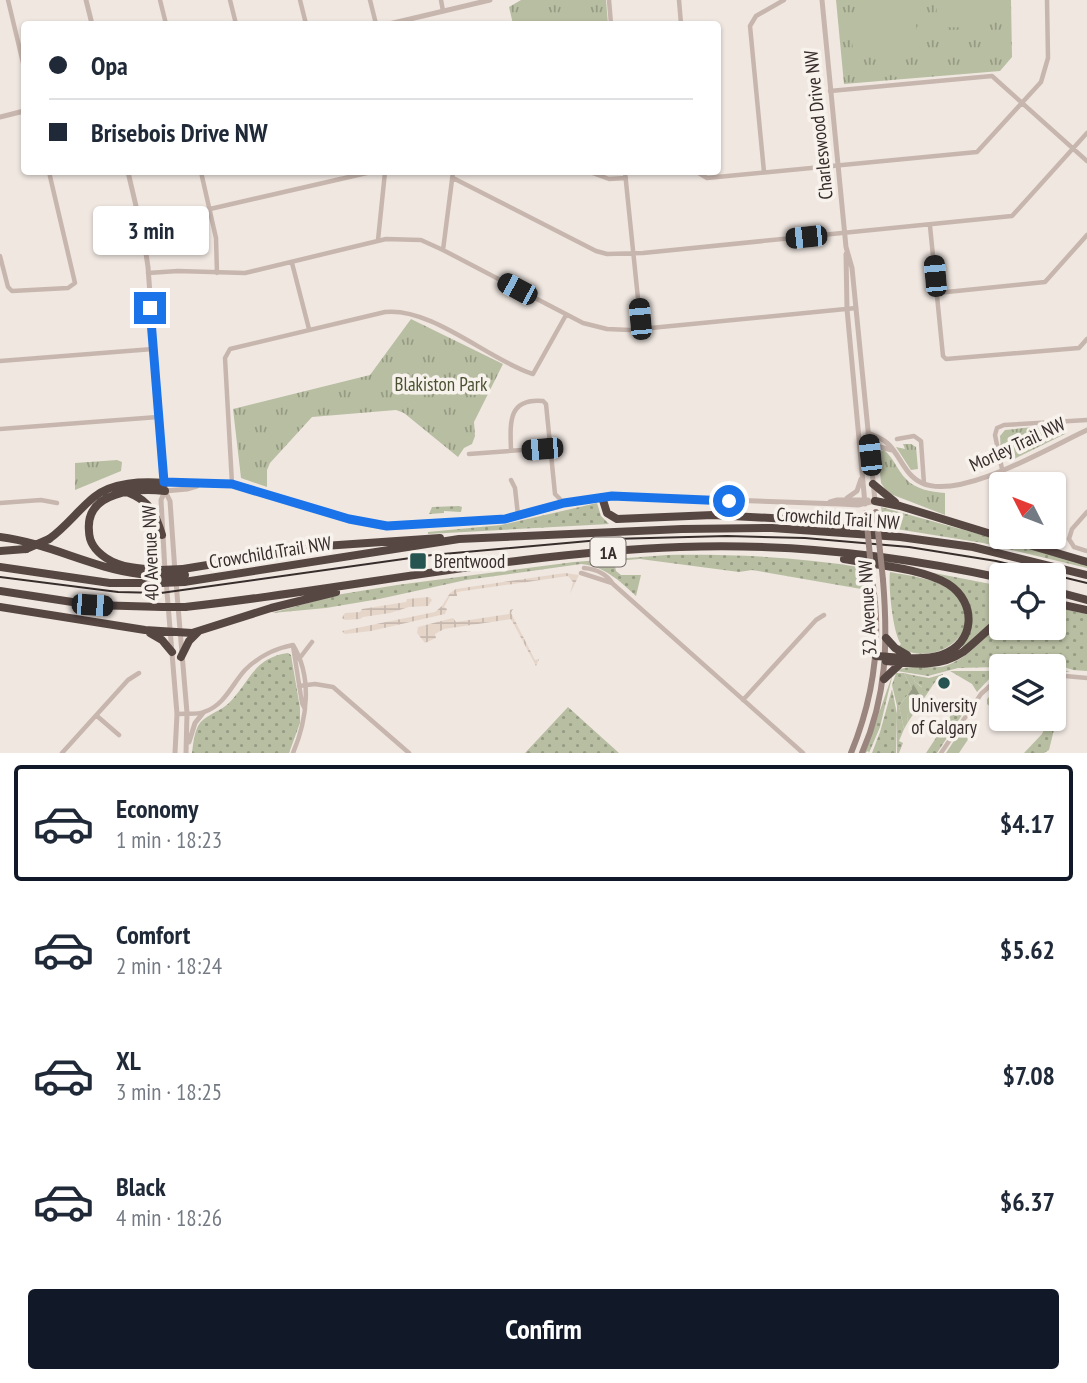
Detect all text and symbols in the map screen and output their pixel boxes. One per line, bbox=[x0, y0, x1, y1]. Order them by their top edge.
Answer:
text: Opa bbox=[91, 49, 128, 82]
street label: Charleswood Drive NW bbox=[798, 49, 838, 201]
text: Brisebois Drive NW bbox=[91, 116, 268, 149]
callout: 3 min bbox=[92, 206, 208, 256]
text: 3 min bbox=[128, 216, 174, 245]
car bbox=[785, 224, 828, 250]
car bbox=[923, 254, 948, 298]
car bbox=[494, 270, 541, 308]
route end bbox=[134, 292, 166, 324]
car bbox=[628, 297, 653, 341]
park label: Blakiston Park bbox=[395, 372, 488, 396]
street label: Morley Trail NW bbox=[965, 411, 1069, 477]
car bbox=[858, 433, 883, 477]
car bbox=[521, 437, 564, 461]
north arrow bbox=[989, 472, 1066, 550]
map controls bbox=[989, 472, 1066, 731]
route start bbox=[713, 485, 745, 517]
street label: Crowchild Trail NW bbox=[776, 502, 901, 534]
street label: 40 Avenue NW bbox=[136, 505, 164, 601]
street label: Crowchild Trail NW bbox=[207, 530, 333, 574]
road number: 1A bbox=[590, 538, 626, 566]
place label: Brentwood bbox=[434, 549, 505, 573]
marker: Brentwood bbox=[408, 551, 428, 571]
street label: 32 Avenue NW bbox=[853, 559, 881, 656]
button: locate bbox=[989, 563, 1066, 640]
car bbox=[71, 593, 114, 617]
button: layers bbox=[989, 654, 1066, 731]
marker: University of Calgary bbox=[936, 675, 952, 691]
place label: University of Calgary bbox=[911, 693, 978, 739]
icon: car bbox=[32, 792, 95, 855]
text: Economy bbox=[116, 792, 198, 825]
text: $4.17 bbox=[1000, 807, 1055, 840]
text: 1 min · 18:23 bbox=[116, 825, 222, 854]
icon: car bbox=[32, 918, 95, 981]
text: Comfort bbox=[116, 918, 190, 951]
text: $5.62 bbox=[1000, 933, 1055, 966]
text: 2 min · 18:24 bbox=[116, 951, 222, 980]
icon: car bbox=[32, 1044, 95, 1107]
text: XL bbox=[116, 1044, 141, 1077]
text: $7.08 bbox=[1002, 1059, 1055, 1092]
text: 3 min · 18:25 bbox=[116, 1077, 222, 1106]
icon: car bbox=[32, 1170, 95, 1233]
text: Black bbox=[116, 1170, 166, 1203]
text: $6.37 bbox=[1000, 1185, 1055, 1218]
text: 4 min · 18:26 bbox=[116, 1203, 222, 1232]
button: Confirm bbox=[28, 1289, 1059, 1369]

